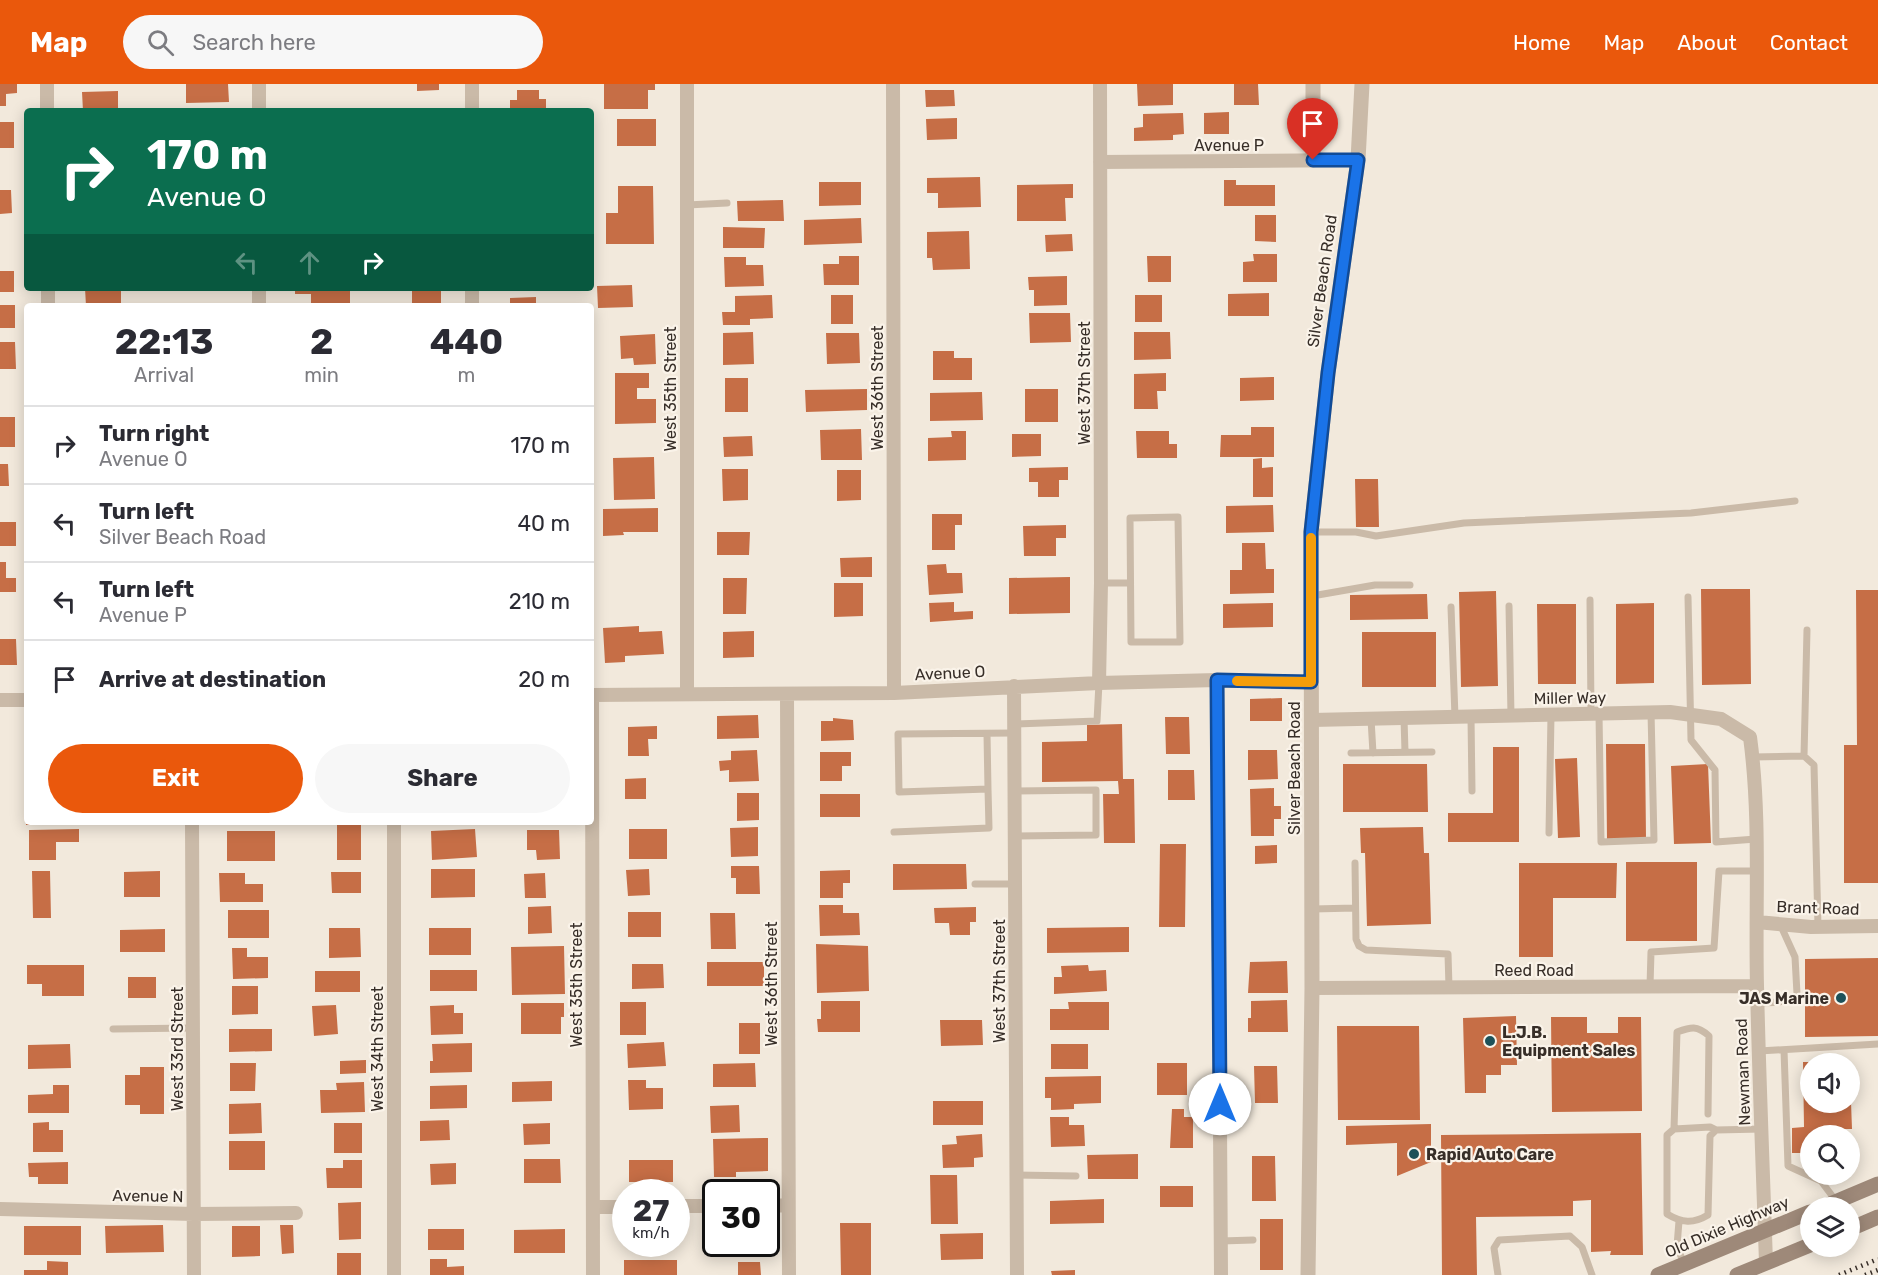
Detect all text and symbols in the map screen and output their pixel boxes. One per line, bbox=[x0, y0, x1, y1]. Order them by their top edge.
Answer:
search box bbox=[123, 15, 543, 69]
text: Map bbox=[30, 26, 87, 59]
icon: search bbox=[144, 26, 177, 59]
text: Search here bbox=[192, 29, 316, 56]
text: Home bbox=[1513, 30, 1570, 55]
text: Map bbox=[1603, 30, 1644, 55]
text: About bbox=[1677, 30, 1737, 55]
text: Contact bbox=[1770, 30, 1848, 55]
pin bbox=[1287, 98, 1338, 160]
icon: arrive bbox=[1296, 107, 1329, 140]
text: 170 m bbox=[147, 130, 268, 180]
icon: right bbox=[48, 132, 126, 210]
street label: Avenue P bbox=[1194, 136, 1264, 155]
text: Avenue O bbox=[147, 181, 266, 213]
street label: Silver Beach Road bbox=[1303, 213, 1341, 349]
icon: left bbox=[230, 246, 263, 279]
icon: ahead bbox=[293, 246, 326, 279]
icon: right bbox=[356, 246, 389, 279]
text: 22:13 bbox=[115, 320, 214, 363]
text: 2 bbox=[310, 320, 333, 363]
text: 440 bbox=[430, 320, 503, 363]
street label: West 37th Street bbox=[1075, 321, 1094, 445]
street label: West 36th Street bbox=[868, 325, 887, 451]
street label: West 35th Street bbox=[661, 326, 680, 452]
text: Arrival bbox=[134, 363, 194, 387]
text: min bbox=[304, 363, 339, 387]
text: m bbox=[458, 363, 475, 387]
text: Turn right bbox=[99, 420, 209, 447]
icon: right bbox=[48, 429, 81, 462]
text: 170 m bbox=[510, 432, 570, 459]
text: Avenue O bbox=[99, 447, 188, 471]
text: Turn left bbox=[99, 498, 194, 525]
icon: left bbox=[48, 507, 81, 540]
text: 40 m bbox=[517, 510, 570, 537]
text: Silver Beach Road bbox=[99, 525, 266, 549]
text: Turn left bbox=[99, 576, 194, 603]
icon: left bbox=[48, 585, 81, 618]
text: 210 m bbox=[509, 588, 570, 615]
text: Avenue P bbox=[99, 603, 187, 627]
street label: Avenue O bbox=[914, 662, 986, 684]
icon: arrive bbox=[48, 663, 81, 696]
text: Arrive at destination bbox=[99, 666, 326, 693]
text: 20 m bbox=[518, 666, 570, 693]
street label: Miller Way bbox=[1534, 688, 1607, 708]
street label: Silver Beach Road bbox=[1285, 701, 1304, 835]
button: Exit bbox=[48, 744, 303, 813]
button: Share bbox=[315, 744, 570, 813]
street label: Brant Road bbox=[1776, 897, 1860, 919]
street label: West 37th Street bbox=[990, 919, 1009, 1043]
street label: West 36th Street bbox=[762, 921, 781, 1047]
street label: West 35th Street bbox=[567, 922, 586, 1048]
street label: Reed Road bbox=[1494, 961, 1574, 980]
street label: West 34th Street bbox=[368, 986, 387, 1112]
street label: West 33rd Street bbox=[168, 987, 187, 1111]
place label: JAS Marine bbox=[1739, 989, 1829, 1008]
marker: JAS Marine bbox=[1834, 991, 1848, 1005]
street label: Newman Road bbox=[1732, 1018, 1754, 1126]
place label: L.J.B. Equipment Sales bbox=[1502, 1023, 1636, 1060]
marker: L.J.B. Equipment Sales bbox=[1483, 1034, 1497, 1048]
map controls bbox=[1800, 1053, 1860, 1257]
button: sound bbox=[1800, 1053, 1860, 1113]
position arrow bbox=[1188, 1072, 1252, 1136]
button: search bbox=[1800, 1125, 1860, 1185]
place label: Rapid Auto Care bbox=[1426, 1145, 1554, 1164]
marker: Rapid Auto Care bbox=[1407, 1147, 1421, 1161]
speed limit sign: 30 bbox=[702, 1179, 780, 1257]
street label: Avenue N bbox=[112, 1186, 184, 1206]
street label: Old Dixie Highway bbox=[1662, 1192, 1792, 1262]
text: 27 bbox=[633, 1193, 669, 1229]
button: layers bbox=[1800, 1197, 1860, 1257]
text: km/h bbox=[632, 1224, 670, 1242]

